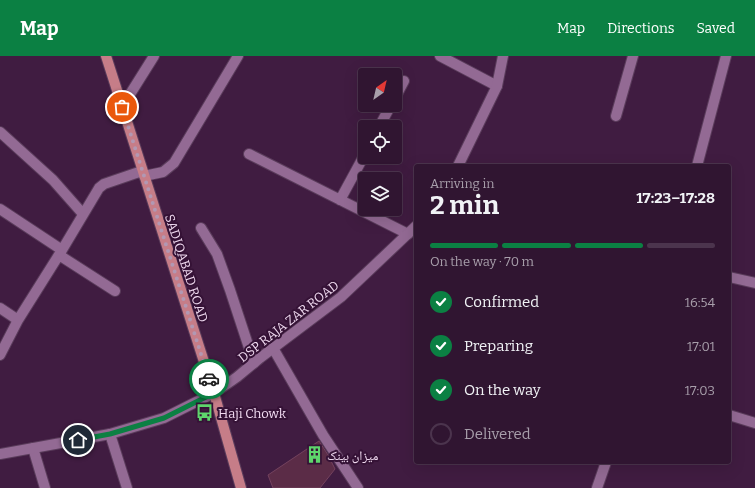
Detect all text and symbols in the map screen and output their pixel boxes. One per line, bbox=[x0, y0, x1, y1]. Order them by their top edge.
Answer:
text: Map bbox=[20, 17, 59, 40]
text: Map bbox=[557, 20, 585, 37]
text: Directions bbox=[607, 20, 675, 37]
text: Saved bbox=[697, 20, 735, 37]
north arrow bbox=[358, 68, 402, 112]
map controls bbox=[358, 68, 402, 216]
pin bbox=[105, 90, 139, 124]
icon: bag bbox=[111, 96, 133, 118]
button: locate bbox=[358, 120, 402, 164]
button: layers bbox=[358, 172, 402, 216]
text: Arriving in bbox=[430, 176, 495, 191]
text: 17:23–17:28 bbox=[636, 189, 715, 207]
text: 2 min bbox=[430, 190, 499, 221]
street label: SADIQABAD ROAD bbox=[162, 212, 211, 324]
text: On the way · 70 m bbox=[430, 254, 534, 269]
street label: DSP RAJA ZAR ROAD bbox=[235, 277, 342, 365]
icon: check bbox=[430, 291, 452, 313]
text: Confirmed bbox=[464, 293, 539, 311]
text: 16:54 bbox=[685, 295, 715, 310]
icon: check bbox=[430, 335, 452, 357]
text: Preparing bbox=[464, 337, 533, 355]
text: 17:01 bbox=[687, 339, 715, 354]
courier bbox=[189, 359, 229, 399]
icon: car bbox=[198, 368, 220, 390]
icon: check bbox=[430, 379, 452, 401]
text: On the way bbox=[464, 381, 541, 399]
text: 17:03 bbox=[685, 383, 715, 398]
bus stop icon: Haji Chowk bbox=[195, 403, 215, 423]
place label: Haji Chowk bbox=[218, 406, 287, 421]
pin bbox=[61, 423, 95, 457]
text: Delivered bbox=[464, 425, 531, 443]
icon: home bbox=[67, 429, 89, 451]
building icon: میزان بینک bbox=[304, 445, 324, 465]
place label: میزان بینک bbox=[327, 448, 378, 464]

